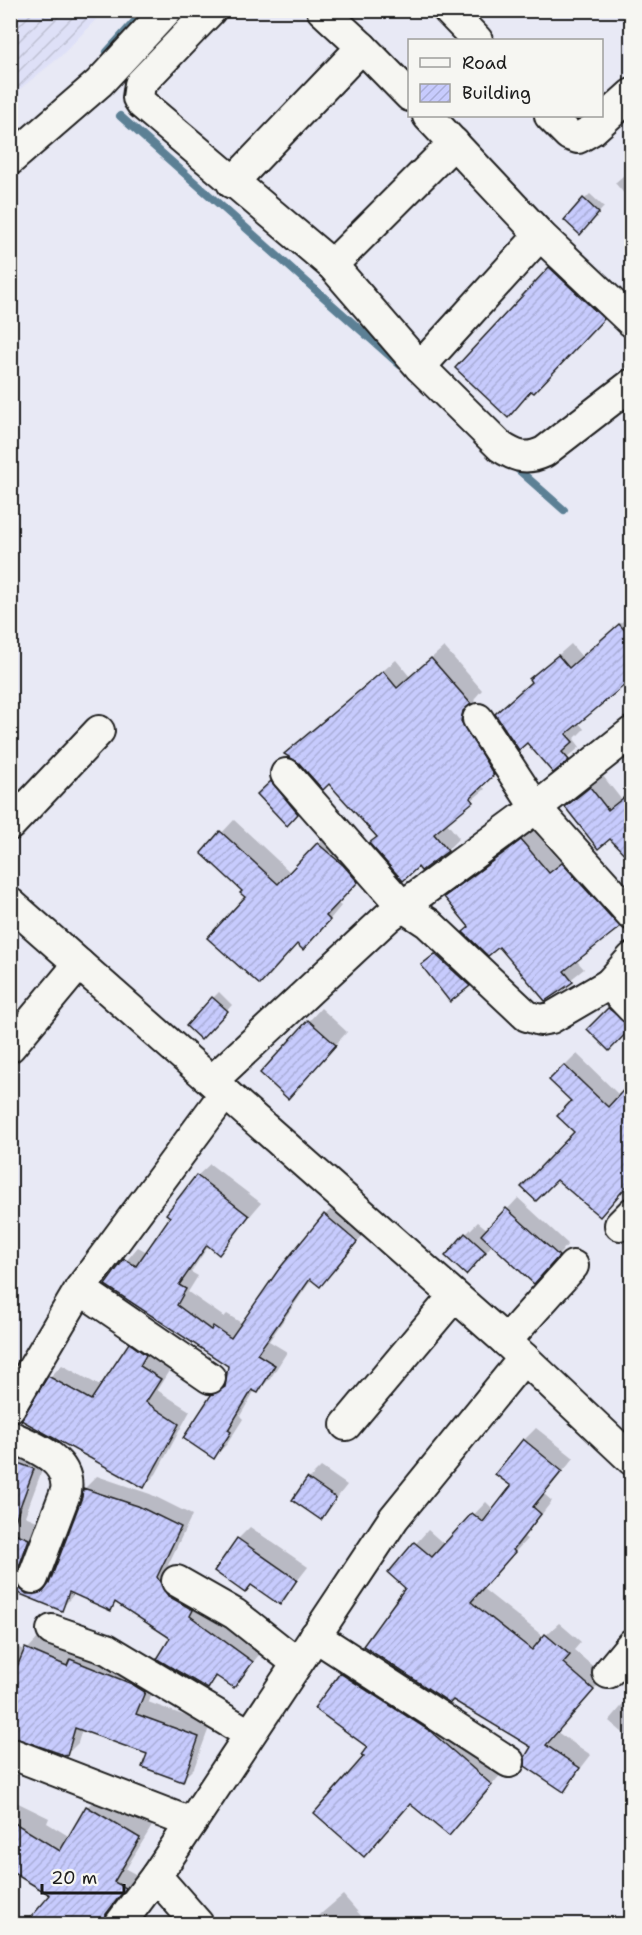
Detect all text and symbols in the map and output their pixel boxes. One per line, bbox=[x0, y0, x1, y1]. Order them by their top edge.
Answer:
legend bbox=[408, 39, 603, 117]
text: Road bbox=[462, 51, 507, 75]
text: Building bbox=[462, 81, 531, 105]
scale bar bbox=[42, 1857, 124, 1895]
text: 20 m bbox=[51, 1866, 97, 1890]

